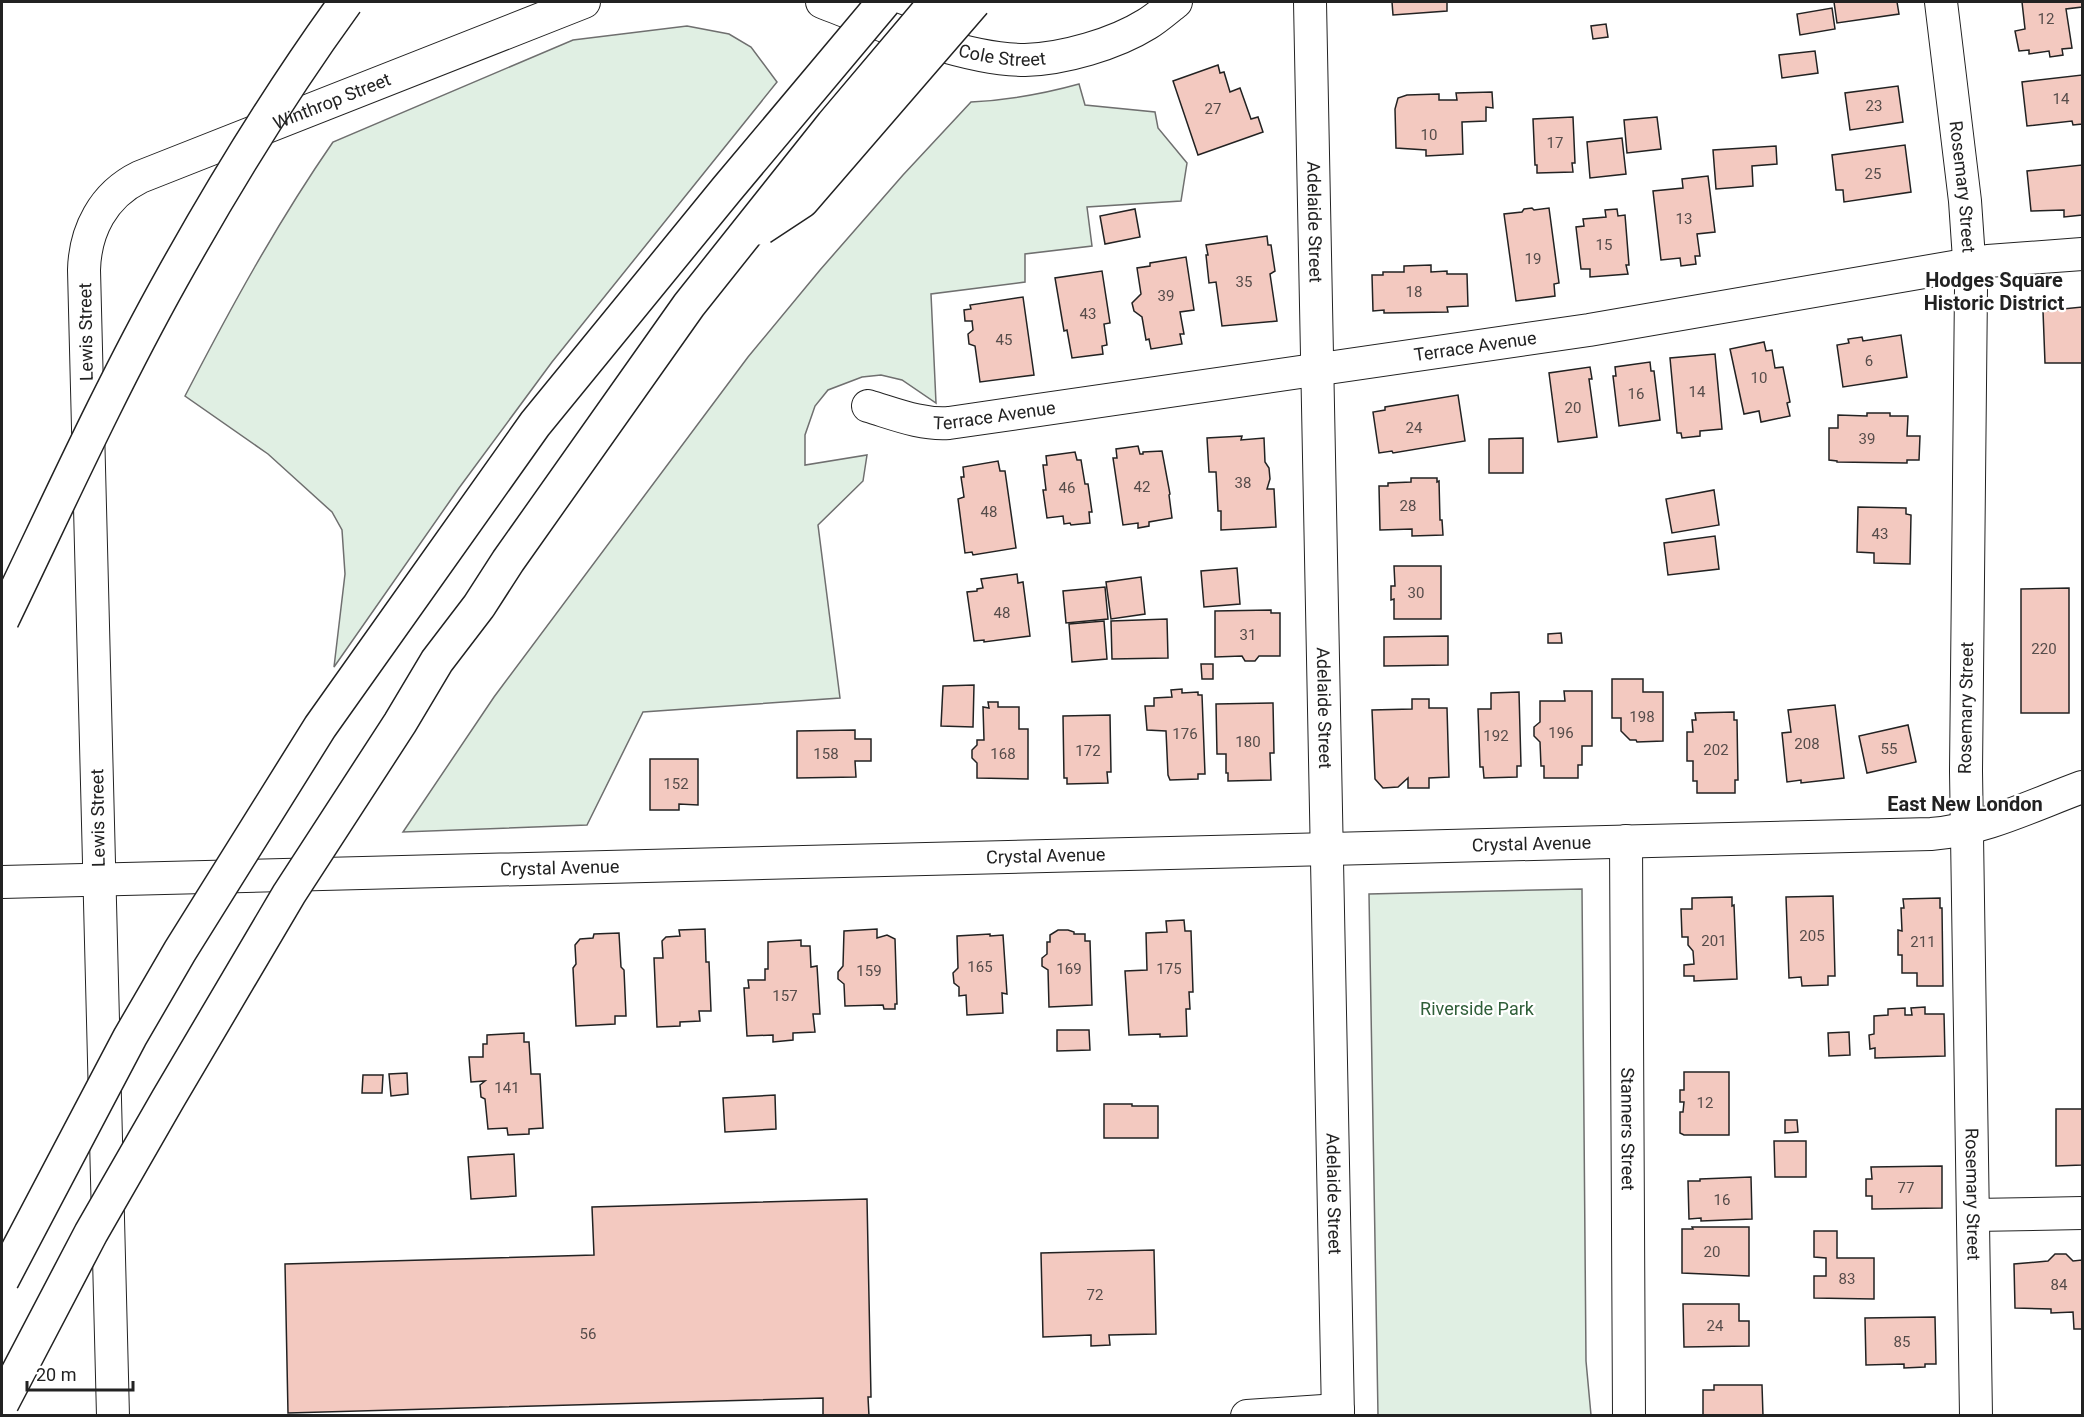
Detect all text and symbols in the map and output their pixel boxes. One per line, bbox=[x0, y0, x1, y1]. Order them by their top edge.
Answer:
house number: 12 bbox=[2038, 10, 2054, 28]
street label: Cole Street bbox=[956, 40, 1047, 70]
street label: Winthrop Street bbox=[270, 68, 394, 133]
house number: 14 bbox=[2053, 90, 2070, 108]
house number: 23 bbox=[1866, 97, 1882, 115]
house number: 27 bbox=[1205, 100, 1221, 118]
street label: Rosemary Street bbox=[1945, 120, 1980, 254]
house number: 10 bbox=[1421, 126, 1437, 144]
house number: 17 bbox=[1547, 134, 1563, 152]
street label: Adelaide Street bbox=[1303, 161, 1327, 283]
house number: 25 bbox=[1865, 165, 1881, 183]
house number: 13 bbox=[1676, 210, 1692, 228]
house number: 15 bbox=[1596, 236, 1612, 254]
house number: 19 bbox=[1525, 250, 1541, 268]
district label: Hodges Square Historic District bbox=[1924, 268, 2065, 315]
house number: 35 bbox=[1236, 273, 1252, 291]
street label: Lewis Street bbox=[74, 283, 97, 381]
house number: 18 bbox=[1406, 283, 1422, 301]
house number: 39 bbox=[1158, 287, 1174, 305]
house number: 43 bbox=[1080, 305, 1096, 323]
street label: Terrace Avenue bbox=[1413, 327, 1538, 365]
house number: 45 bbox=[996, 331, 1012, 349]
house number: 6 bbox=[1865, 352, 1873, 370]
house number: 10 bbox=[1751, 369, 1767, 387]
house number: 14 bbox=[1689, 383, 1706, 401]
house number: 16 bbox=[1628, 385, 1644, 403]
street label: Terrace Avenue bbox=[933, 397, 1057, 433]
house number: 20 bbox=[1565, 399, 1581, 417]
house number: 24 bbox=[1406, 419, 1423, 437]
house number: 39 bbox=[1859, 430, 1875, 448]
house number: 38 bbox=[1235, 474, 1251, 492]
house number: 42 bbox=[1134, 478, 1150, 496]
house number: 46 bbox=[1059, 479, 1075, 497]
house number: 28 bbox=[1400, 497, 1416, 515]
house number: 48 bbox=[981, 503, 997, 521]
house number: 43 bbox=[1872, 525, 1888, 543]
house number: 30 bbox=[1408, 584, 1424, 602]
house number: 48 bbox=[994, 604, 1010, 622]
house number: 31 bbox=[1240, 626, 1256, 644]
house number: 220 bbox=[2031, 640, 2057, 658]
street label: Rosemary Street bbox=[1954, 641, 1977, 774]
street label: Adelaide Street bbox=[1313, 647, 1336, 769]
house number: 198 bbox=[1629, 708, 1655, 726]
house number: 196 bbox=[1548, 724, 1574, 742]
house number: 176 bbox=[1172, 725, 1198, 743]
house number: 192 bbox=[1483, 727, 1509, 745]
house number: 180 bbox=[1235, 733, 1261, 751]
house number: 208 bbox=[1794, 735, 1820, 753]
house number: 55 bbox=[1881, 740, 1897, 758]
house number: 202 bbox=[1703, 741, 1729, 759]
house number: 172 bbox=[1075, 742, 1101, 760]
house number: 158 bbox=[813, 745, 839, 763]
house number: 168 bbox=[990, 745, 1016, 763]
street label: Lewis Street bbox=[86, 769, 109, 867]
house number: 152 bbox=[663, 775, 689, 793]
district label: East New London bbox=[1887, 792, 2043, 816]
street label: Crystal Avenue bbox=[1472, 831, 1591, 855]
street label: Crystal Avenue bbox=[986, 844, 1106, 868]
street label: Crystal Avenue bbox=[500, 856, 620, 880]
house number: 205 bbox=[1799, 927, 1825, 945]
house number: 201 bbox=[1701, 932, 1727, 950]
house number: 211 bbox=[1910, 933, 1936, 951]
house number: 165 bbox=[967, 958, 993, 976]
house number: 169 bbox=[1056, 960, 1082, 978]
house number: 175 bbox=[1156, 960, 1182, 978]
house number: 159 bbox=[856, 962, 882, 980]
house number: 157 bbox=[772, 987, 798, 1005]
park label: Riverside Park bbox=[1420, 998, 1535, 1019]
street label: Stanners Street bbox=[1617, 1067, 1639, 1191]
house number: 141 bbox=[494, 1079, 520, 1097]
house number: 12 bbox=[1697, 1094, 1713, 1112]
street label: Rosemary Street bbox=[1962, 1128, 1985, 1261]
street label: Adelaide Street bbox=[1322, 1133, 1346, 1255]
house number: 77 bbox=[1898, 1179, 1914, 1197]
house number: 16 bbox=[1714, 1191, 1730, 1209]
house number: 20 bbox=[1704, 1243, 1720, 1261]
house number: 83 bbox=[1839, 1270, 1855, 1288]
house number: 84 bbox=[2051, 1276, 2068, 1294]
house number: 72 bbox=[1087, 1286, 1103, 1304]
house number: 24 bbox=[1707, 1317, 1724, 1335]
house number: 56 bbox=[580, 1325, 596, 1343]
house number: 85 bbox=[1894, 1333, 1910, 1351]
scale bar bbox=[27, 1354, 134, 1392]
text: 20 m bbox=[36, 1364, 76, 1385]

